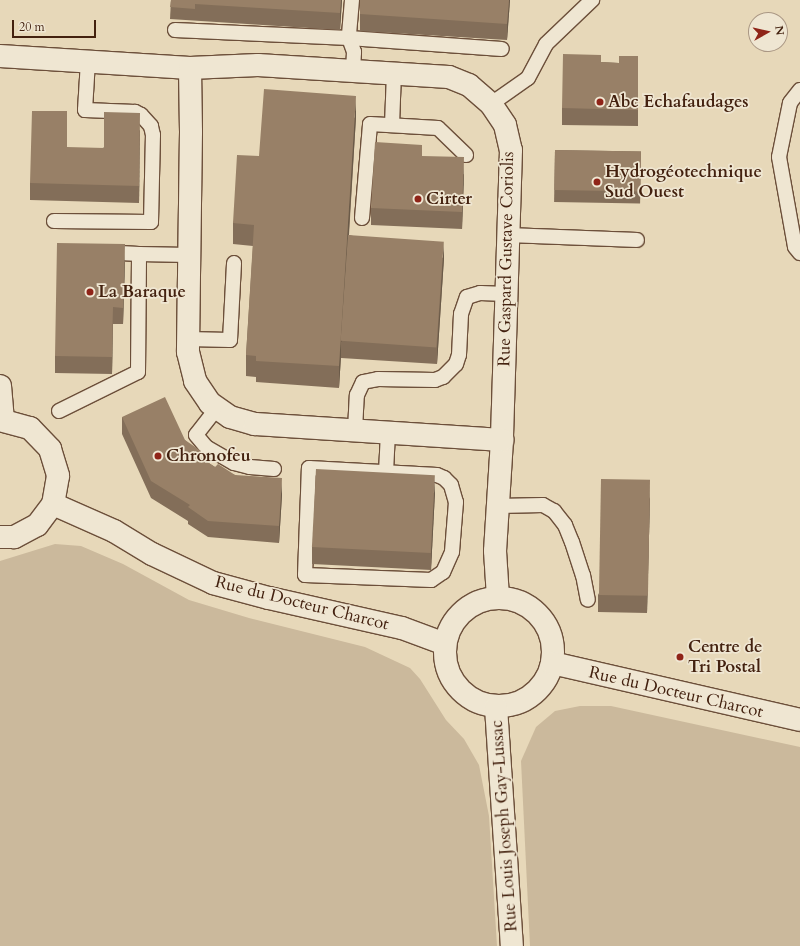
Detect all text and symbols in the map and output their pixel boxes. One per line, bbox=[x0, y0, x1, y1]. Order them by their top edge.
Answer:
scale bar bbox=[14, 12, 98, 38]
north arrow bbox=[748, 12, 788, 52]
text: 20 m bbox=[19, 19, 45, 35]
text: N bbox=[771, 25, 787, 36]
place label: Abc Echafaudages bbox=[608, 92, 749, 112]
marker: Abc Echafaudages bbox=[595, 97, 605, 107]
street label: Rue Gaspard Gustave Coriolis bbox=[494, 151, 518, 367]
place label: Hydrogéotechnique Sud Ouest bbox=[605, 162, 762, 202]
marker: Hydrogéotechnique Sud Ouest bbox=[592, 177, 602, 187]
place label: Cirter bbox=[426, 189, 472, 209]
marker: Cirter bbox=[413, 194, 423, 204]
place label: La Baraque bbox=[98, 282, 186, 302]
marker: La Baraque bbox=[85, 287, 95, 297]
place label: Chronofeu bbox=[166, 446, 251, 466]
marker: Chronofeu bbox=[153, 451, 163, 461]
street label: Rue du Docteur Charcot bbox=[213, 572, 391, 634]
place label: Centre de Tri Postal bbox=[688, 637, 762, 677]
marker: Centre de Tri Postal bbox=[675, 652, 685, 662]
street label: Rue du Docteur Charcot bbox=[587, 662, 765, 722]
street label: Rue Louis Joseph Gay-Lussac bbox=[486, 720, 522, 932]

